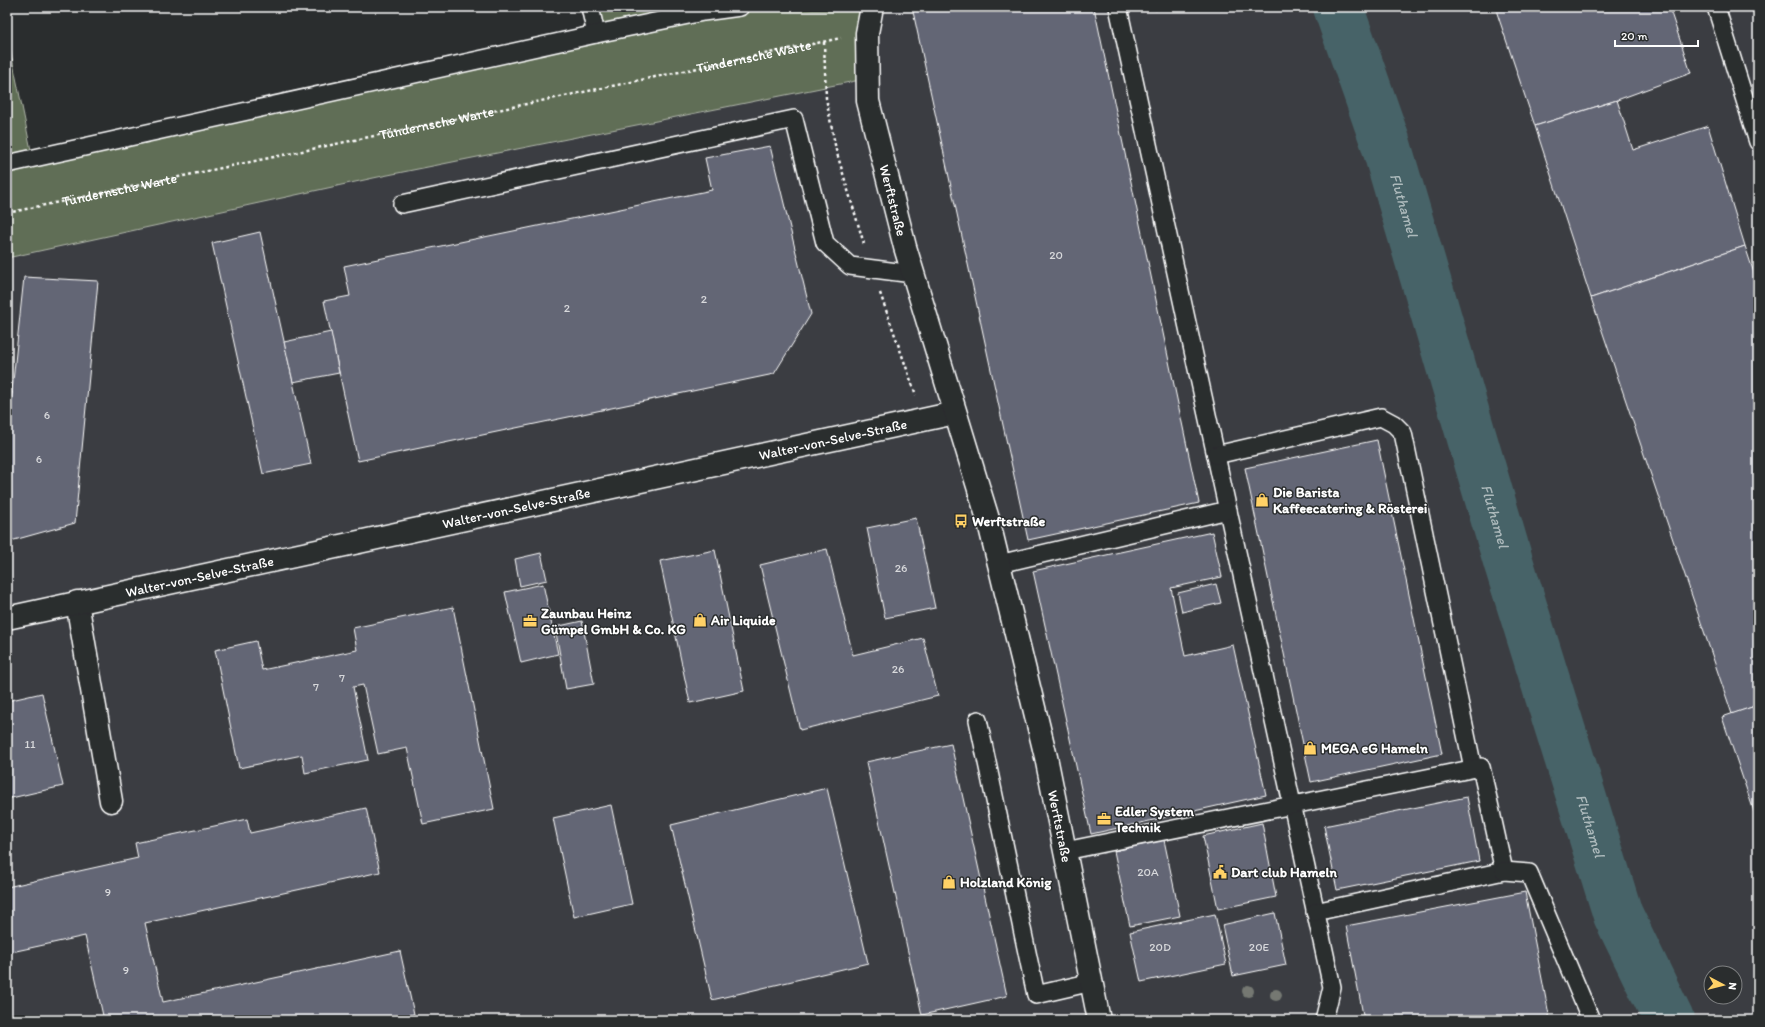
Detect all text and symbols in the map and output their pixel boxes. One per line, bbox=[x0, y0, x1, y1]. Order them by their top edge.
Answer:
scale bar bbox=[1615, 22, 1698, 48]
text: 20 m bbox=[1621, 29, 1648, 43]
street label: Tündernsche Warte bbox=[695, 36, 813, 77]
street label: Tündernsche Warte bbox=[378, 102, 496, 143]
street label: Werftstraße bbox=[876, 163, 910, 238]
street label: Tündernsche Warte bbox=[61, 169, 179, 210]
water label: Fluthamel bbox=[1386, 171, 1422, 241]
house number: 20 bbox=[1049, 248, 1063, 262]
house number: 2 bbox=[701, 292, 708, 306]
house number: 2 bbox=[564, 301, 571, 315]
house number: 6 bbox=[44, 408, 50, 422]
street label: Walter-von-Selve-Straße bbox=[757, 415, 909, 464]
house number: 6 bbox=[36, 452, 42, 466]
water label: Fluthamel bbox=[1477, 482, 1513, 552]
street label: Walter-von-Selve-Straße bbox=[441, 484, 592, 532]
place label: Die Barista Kaffeecatering & Rösterei bbox=[1273, 484, 1427, 517]
shop icon: Die Barista Kaffeecatering & Rösterei bbox=[1254, 492, 1270, 508]
bus stop icon: Werftstraße bbox=[953, 513, 969, 529]
place label: Werftstraße bbox=[972, 513, 1046, 530]
street label: Walter-von-Selve-Straße bbox=[124, 552, 275, 601]
house number: 26 bbox=[895, 561, 907, 575]
place label: Zaunbau Heinz Gümpel GmbH & Co. KG bbox=[541, 605, 686, 638]
shop icon: Air Liquide bbox=[692, 612, 708, 628]
place label: Air Liquide bbox=[710, 612, 776, 629]
office icon: Zaunbau Heinz Gümpel GmbH & Co. KG bbox=[522, 613, 538, 629]
house number: 26 bbox=[892, 662, 904, 676]
house number: 7 bbox=[339, 671, 345, 685]
house number: 7 bbox=[313, 680, 319, 694]
house number: 11 bbox=[24, 737, 36, 751]
shop icon: MEGA eG Hameln bbox=[1302, 740, 1318, 756]
place label: MEGA eG Hameln bbox=[1321, 740, 1428, 757]
street label: Werftstraße bbox=[1044, 789, 1076, 864]
water label: Fluthamel bbox=[1572, 792, 1609, 861]
place label: Edler System Technik bbox=[1114, 803, 1194, 836]
office icon: Edler System Technik bbox=[1096, 811, 1112, 827]
public building icon: Dart club Hameln bbox=[1212, 864, 1228, 880]
place label: Dart club Hameln bbox=[1231, 864, 1337, 881]
house number: 20A bbox=[1137, 865, 1159, 879]
shop icon: Holzland König bbox=[941, 874, 957, 890]
place label: Holzland König bbox=[960, 874, 1052, 891]
house number: 9 bbox=[105, 885, 111, 899]
house number: 20D bbox=[1149, 940, 1171, 954]
house number: 20E bbox=[1249, 940, 1270, 954]
house number: 9 bbox=[123, 963, 129, 977]
north arrow bbox=[1703, 965, 1743, 1005]
text: N bbox=[1726, 982, 1739, 991]

